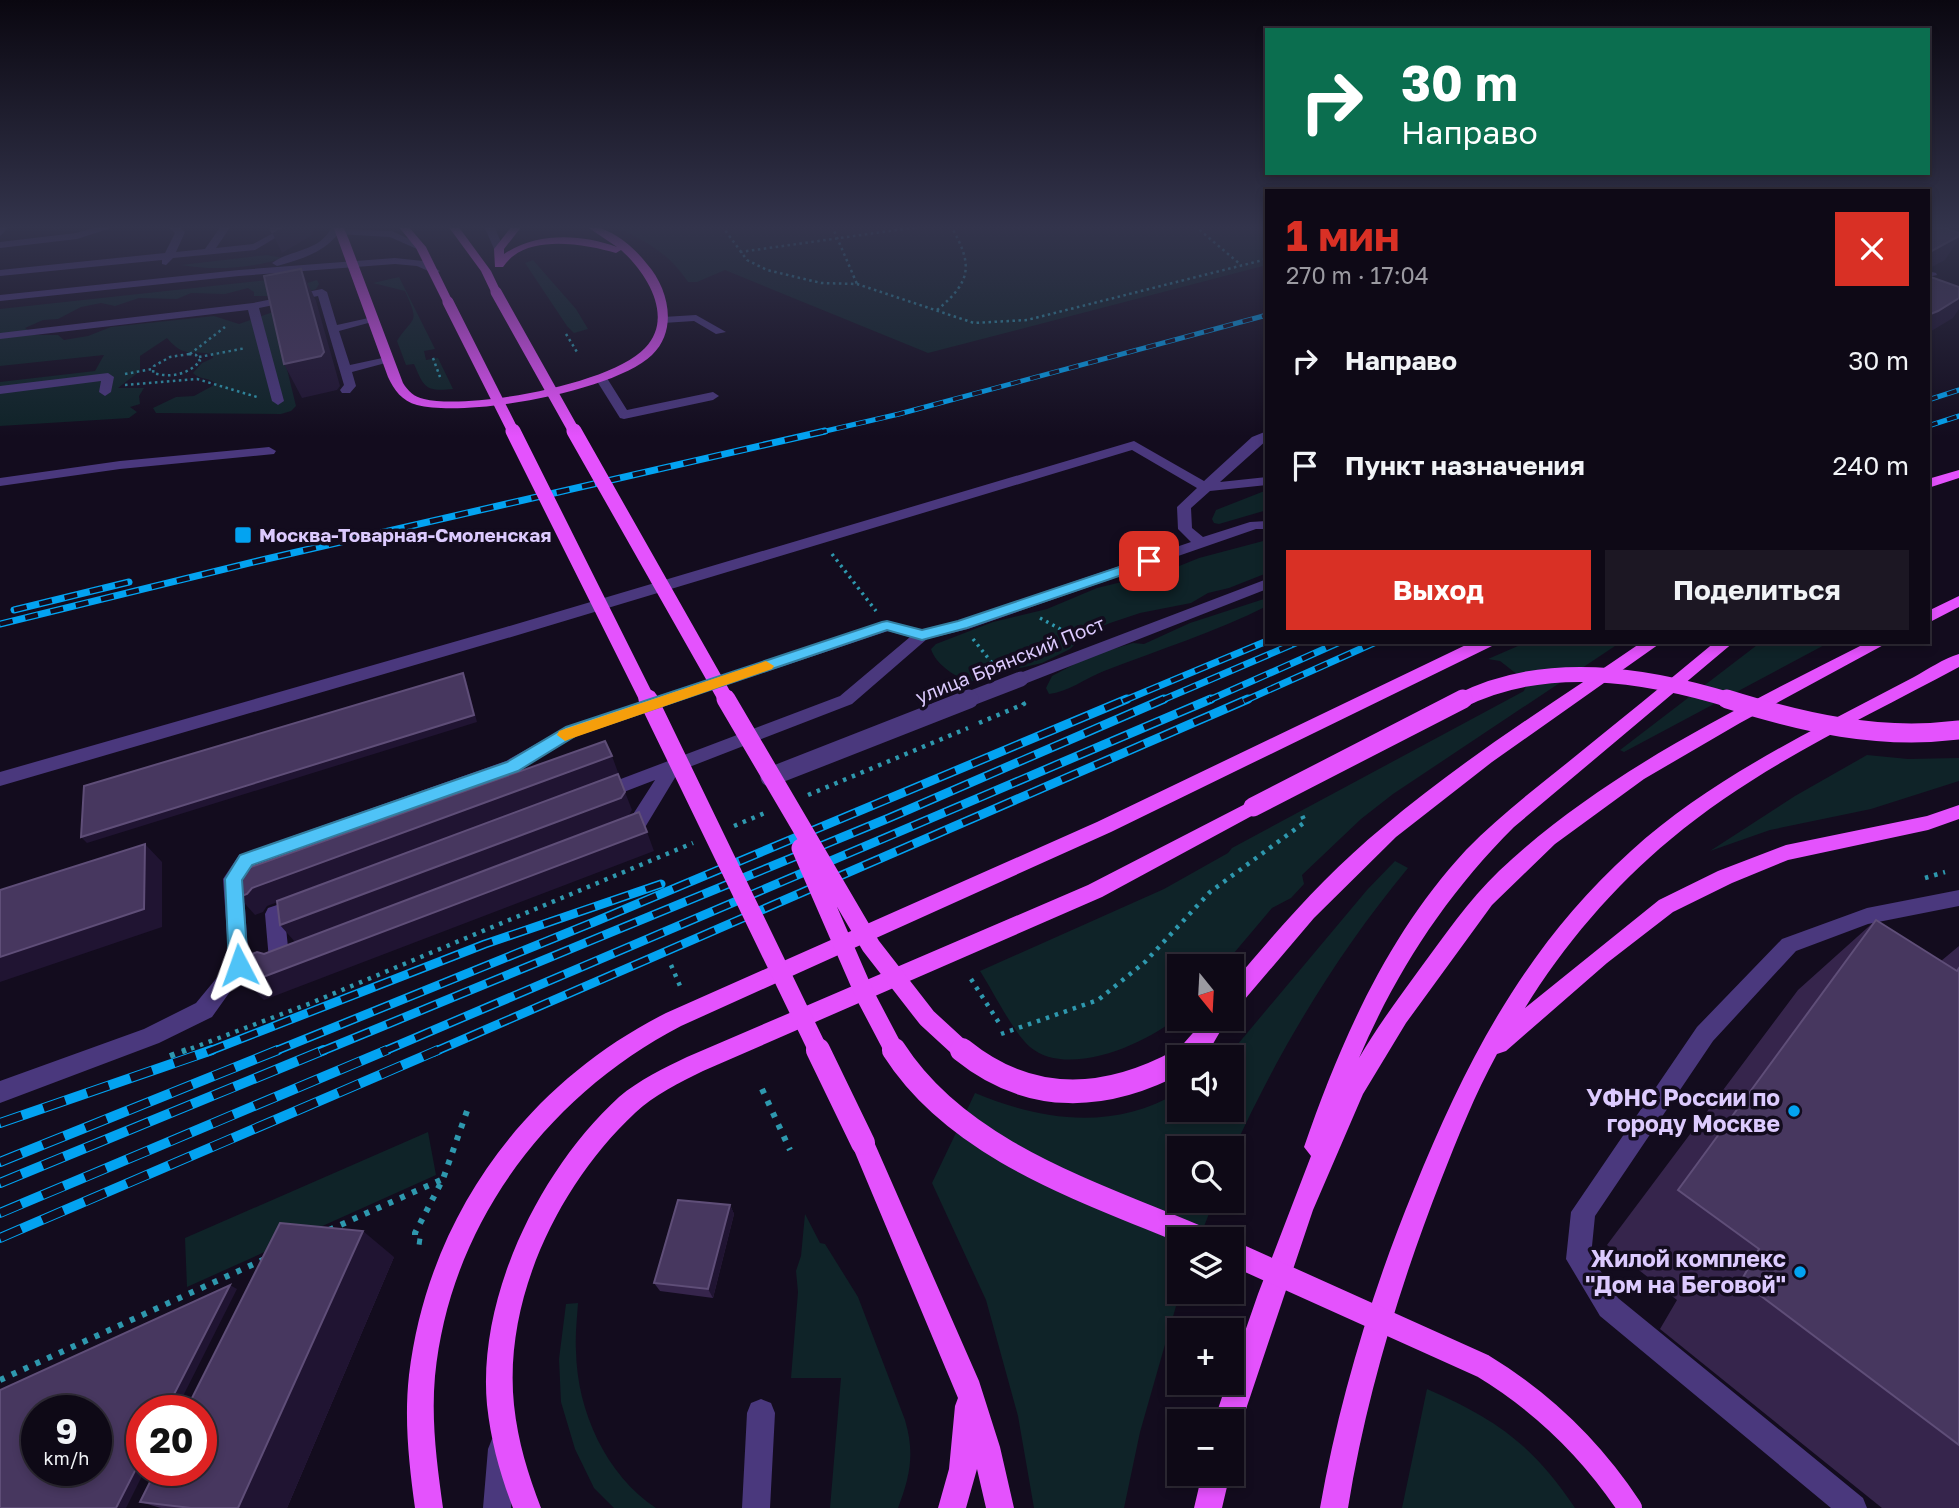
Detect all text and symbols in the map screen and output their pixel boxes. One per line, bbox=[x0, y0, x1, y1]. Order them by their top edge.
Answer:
text: 30 m bbox=[1401, 53, 1518, 112]
icon: right bbox=[1286, 56, 1377, 147]
text: Направо bbox=[1401, 113, 1538, 151]
text: 1 мин bbox=[1286, 210, 1400, 260]
button: close bbox=[1835, 212, 1909, 286]
text: 270 m · 17:04 bbox=[1286, 261, 1429, 289]
icon: right bbox=[1286, 342, 1324, 380]
text: Направо bbox=[1345, 345, 1457, 376]
text: 30 m bbox=[1848, 345, 1909, 376]
icon: arrive bbox=[1286, 447, 1324, 485]
text: Пункт назначения bbox=[1345, 450, 1585, 481]
text: 240 m bbox=[1832, 450, 1909, 481]
place label: Москва-Товарная-Смоленская bbox=[259, 523, 551, 546]
marker: Москва-Товарная-Смоленская bbox=[233, 525, 253, 545]
pin bbox=[1119, 531, 1179, 591]
icon: arrive bbox=[1130, 542, 1168, 580]
button: Выход bbox=[1286, 550, 1591, 630]
button: Поделиться bbox=[1605, 550, 1909, 630]
street label: улица Брянский Пост bbox=[912, 611, 1108, 708]
position arrow bbox=[202, 928, 276, 1002]
north arrow bbox=[1167, 954, 1244, 1031]
map controls bbox=[1167, 954, 1244, 1486]
button: sound bbox=[1167, 1045, 1244, 1122]
place label: УФНС России по городу Москве bbox=[1586, 1083, 1780, 1137]
marker: УФНС России по городу Москве bbox=[1786, 1103, 1802, 1119]
button: search bbox=[1167, 1136, 1244, 1213]
button: layers bbox=[1167, 1227, 1244, 1304]
place label: Жилой комплекс "Дом на Беговой" bbox=[1585, 1244, 1786, 1298]
marker: Жилой комплекс "Дом на Беговой" bbox=[1792, 1264, 1808, 1280]
button: + bbox=[1167, 1318, 1244, 1395]
speed limit sign: 20 bbox=[126, 1395, 217, 1486]
button: − bbox=[1167, 1409, 1244, 1486]
text: 9 bbox=[55, 1410, 78, 1452]
text: km/h bbox=[44, 1447, 89, 1469]

